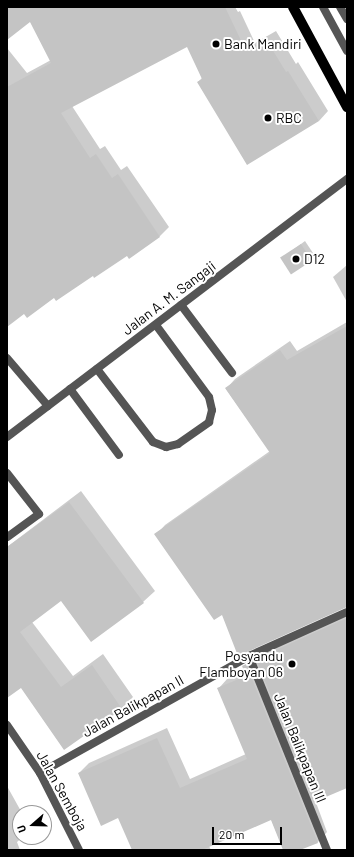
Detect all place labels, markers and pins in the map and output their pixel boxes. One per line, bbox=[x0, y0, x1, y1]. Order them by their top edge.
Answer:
place label: Bank Mandiri bbox=[224, 36, 302, 52]
marker: Bank Mandiri bbox=[211, 39, 221, 49]
place label: RBC bbox=[276, 110, 302, 126]
marker: RBC bbox=[263, 113, 273, 123]
place label: D12 bbox=[304, 251, 325, 267]
marker: D12 bbox=[291, 254, 301, 264]
place label: Posyandu Flamboyan 06 bbox=[199, 648, 283, 680]
marker: Posyandu Flamboyan 06 bbox=[286, 658, 298, 670]

